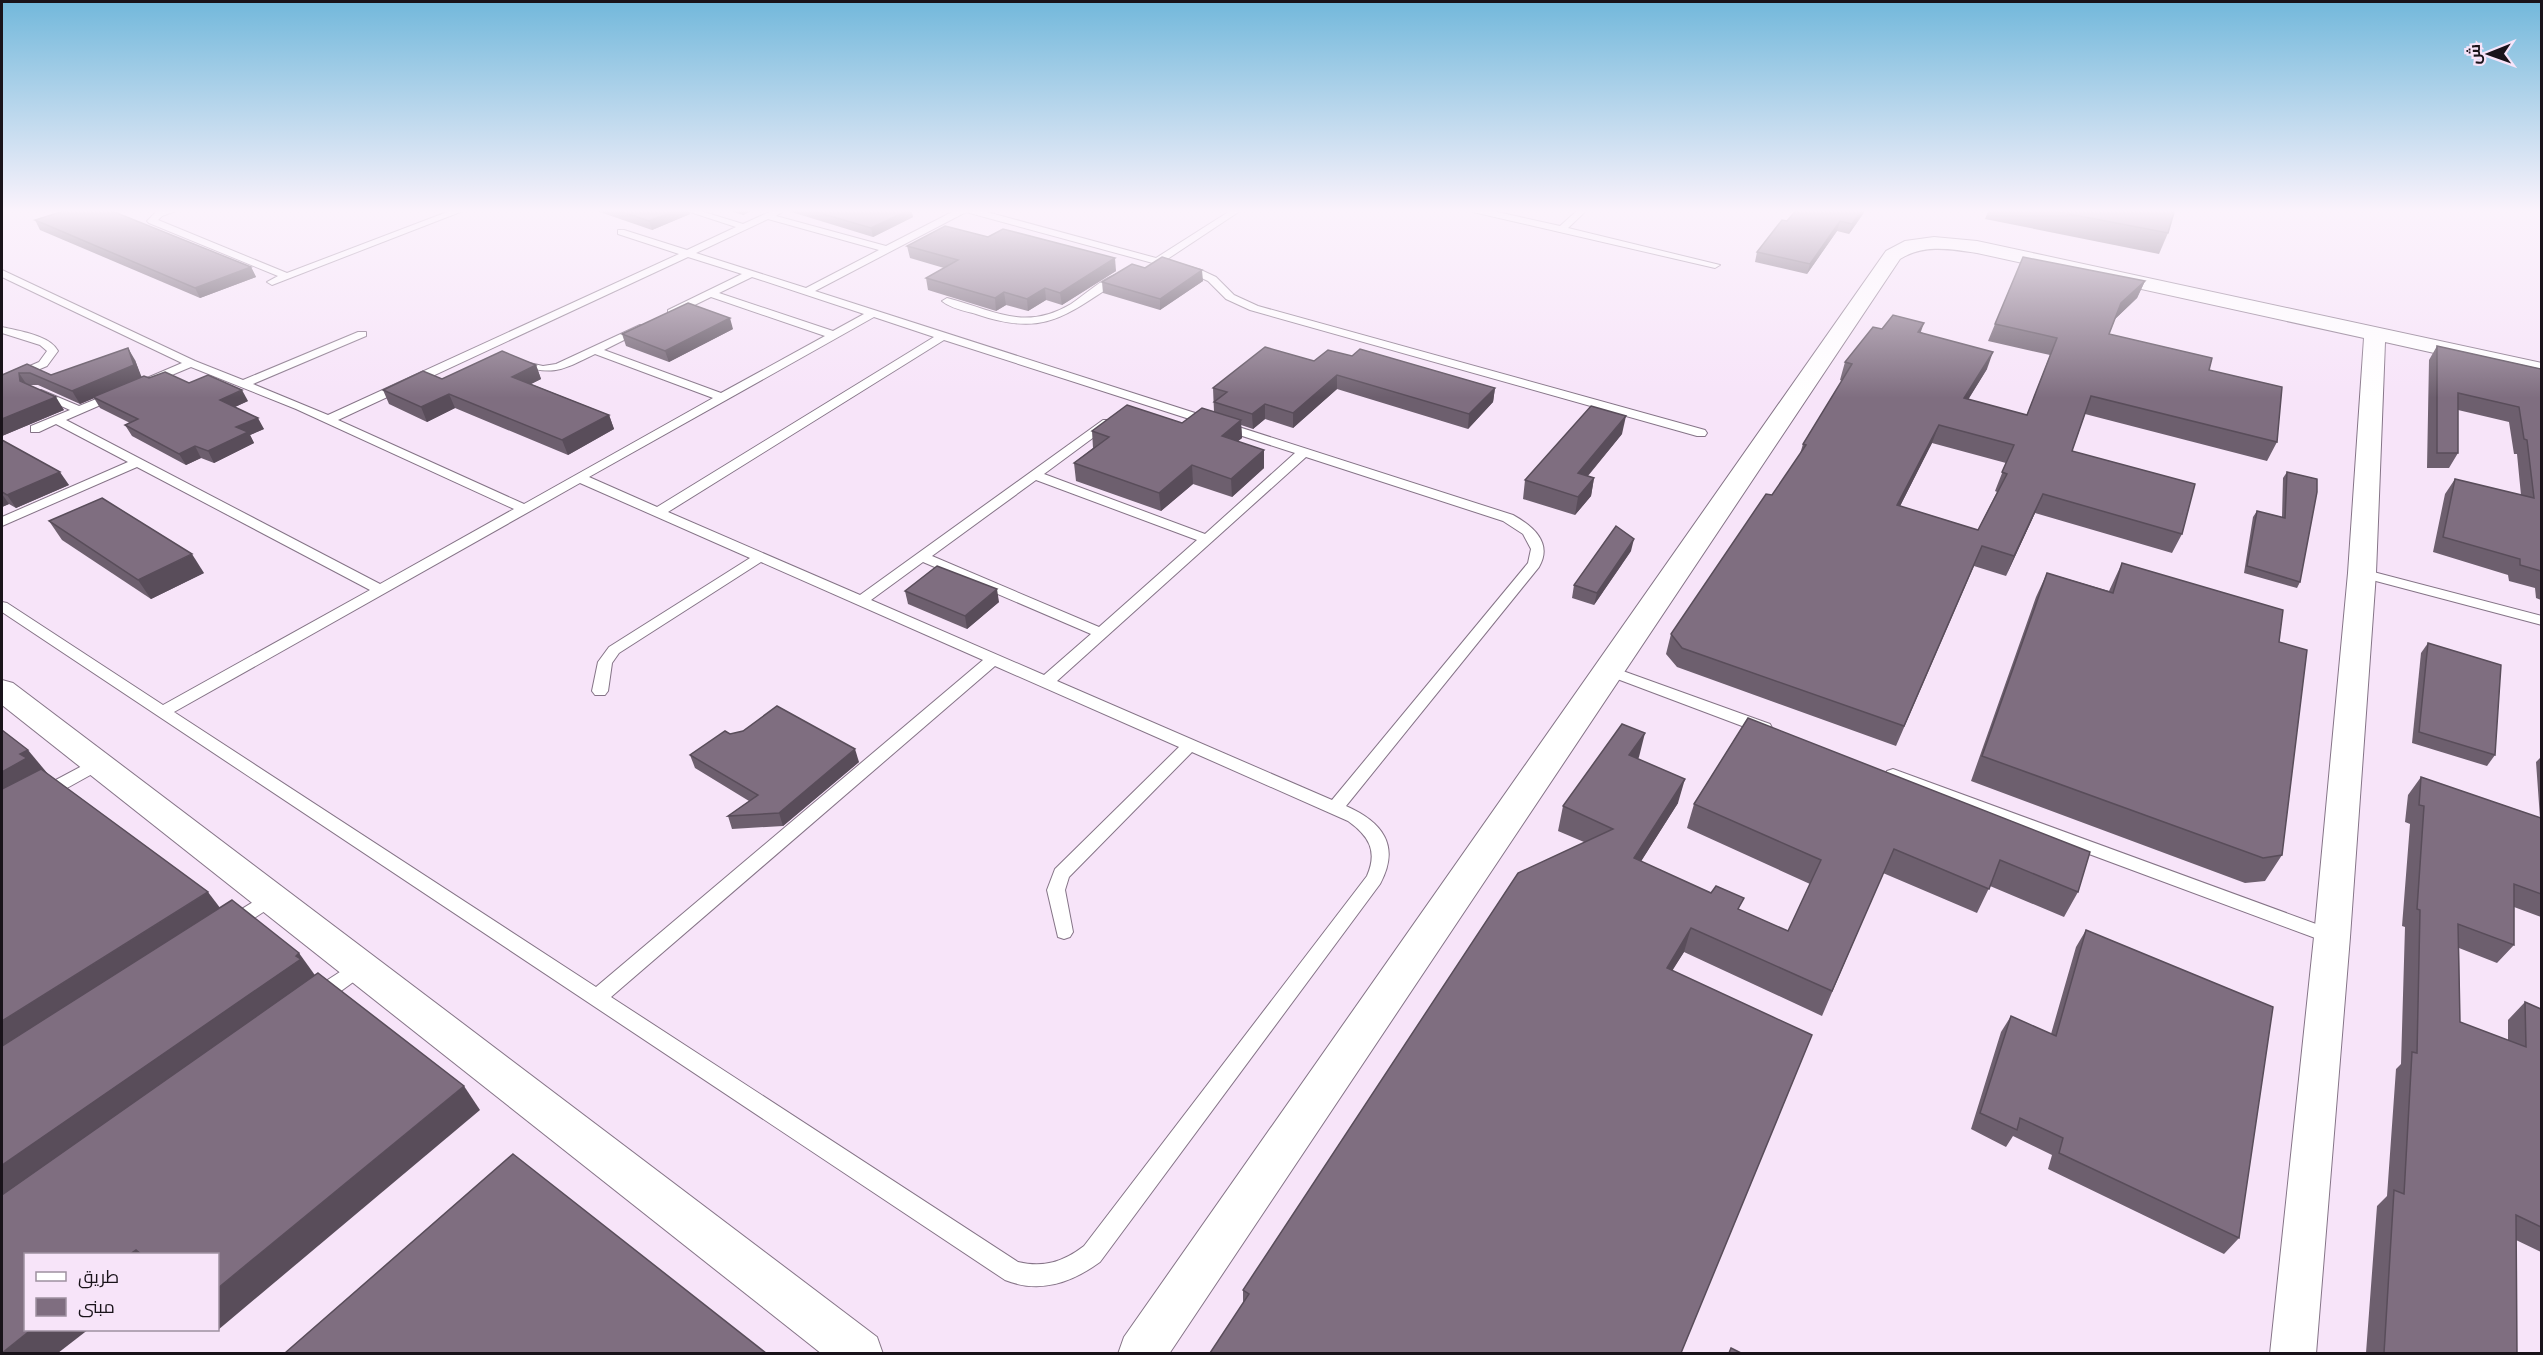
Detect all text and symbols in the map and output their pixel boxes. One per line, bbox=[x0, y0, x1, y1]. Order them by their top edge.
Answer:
north arrow bbox=[2459, 24, 2519, 84]
text: ش bbox=[2463, 44, 2485, 65]
legend bbox=[24, 1253, 219, 1331]
text: طريق bbox=[78, 1264, 119, 1289]
text: مبنى bbox=[78, 1294, 115, 1318]

